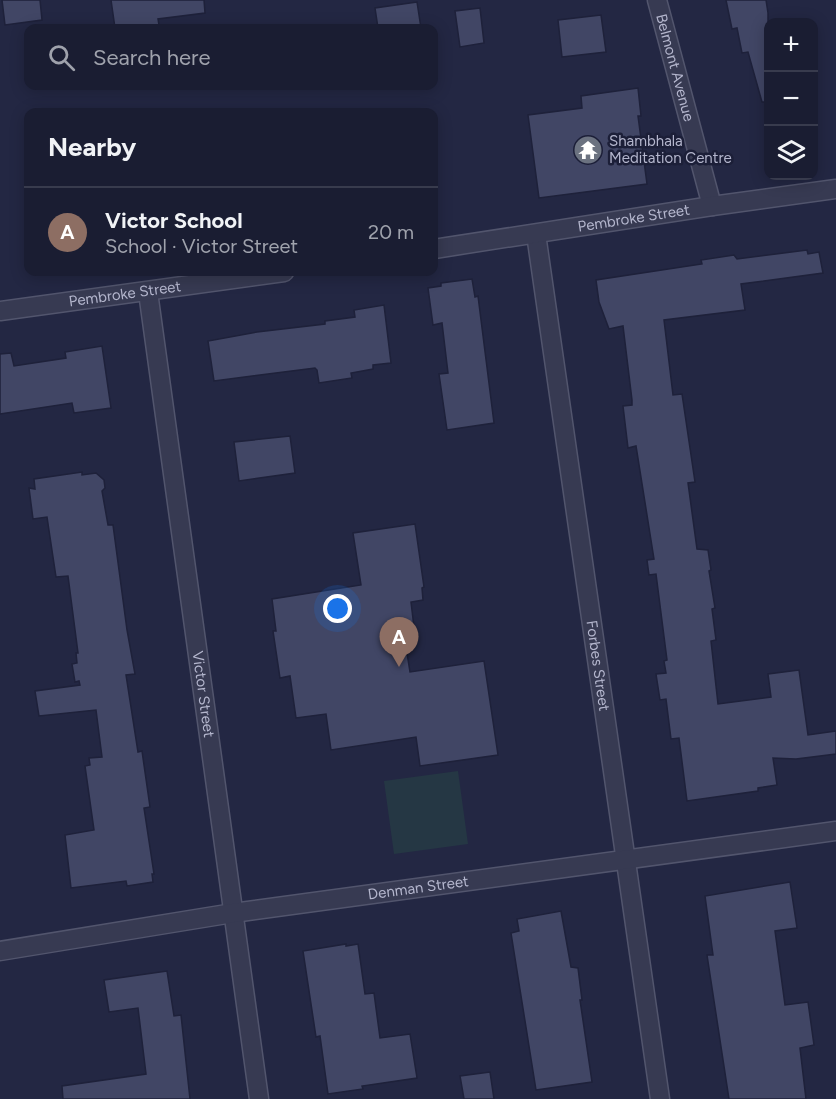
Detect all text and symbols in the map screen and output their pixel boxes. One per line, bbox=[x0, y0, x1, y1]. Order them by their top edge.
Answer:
street label: Belmont Avenue bbox=[652, 12, 698, 123]
map controls bbox=[764, 18, 818, 180]
button: + bbox=[764, 18, 818, 72]
search box bbox=[24, 24, 438, 90]
icon: search bbox=[45, 41, 78, 74]
text: Search here bbox=[93, 44, 211, 71]
button: − bbox=[764, 72, 818, 126]
button: layers bbox=[764, 126, 818, 180]
text: Nearby bbox=[48, 131, 136, 163]
place label: Shambhala Meditation Centre bbox=[609, 132, 732, 167]
temple icon: Shambhala Meditation Centre bbox=[572, 134, 604, 166]
street label: Pembroke Street bbox=[576, 201, 691, 236]
text: Victor School bbox=[105, 207, 243, 234]
text: A bbox=[60, 220, 75, 244]
text: 20 m bbox=[368, 220, 414, 244]
text: School · Victor Street bbox=[105, 234, 298, 258]
street label: Pembroke Street bbox=[68, 277, 182, 310]
your location bbox=[323, 594, 352, 623]
pin: A bbox=[380, 618, 418, 667]
street label: Forbes Street bbox=[582, 619, 613, 713]
street label: Victor Street bbox=[188, 650, 218, 739]
street label: Denman Street bbox=[367, 872, 470, 904]

